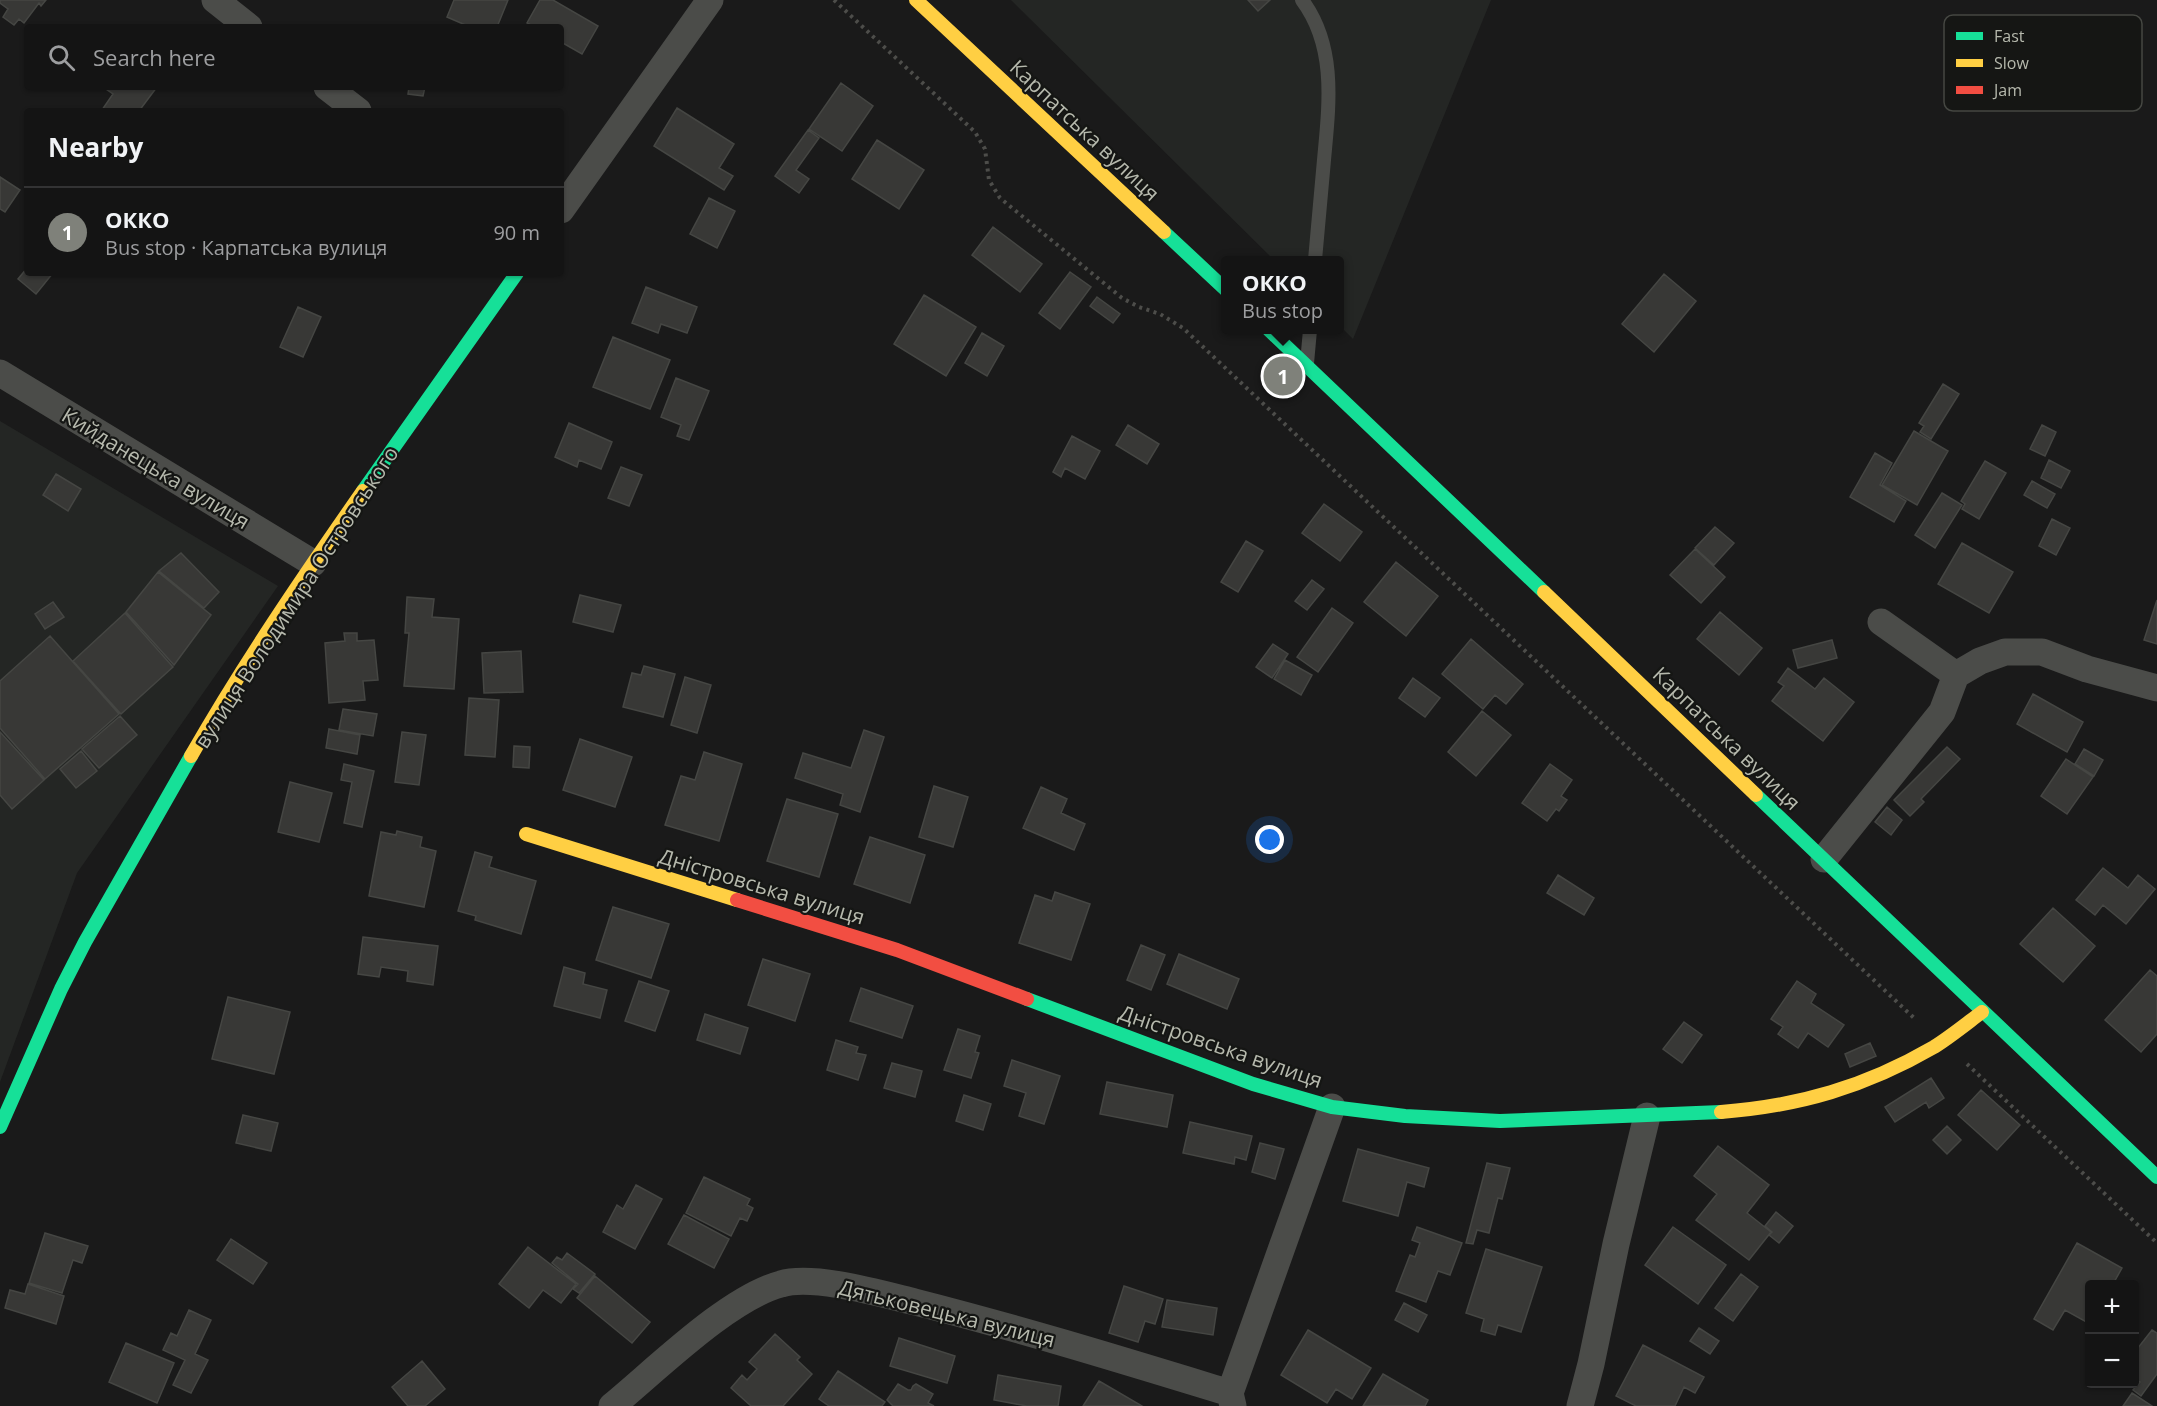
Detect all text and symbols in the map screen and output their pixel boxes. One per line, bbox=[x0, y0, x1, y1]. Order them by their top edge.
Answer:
legend bbox=[1944, 15, 2142, 111]
search box bbox=[24, 24, 564, 90]
text: Fast bbox=[1994, 25, 2025, 47]
icon: search bbox=[45, 41, 78, 74]
text: Search here bbox=[93, 42, 216, 72]
text: Slow bbox=[1994, 52, 2029, 74]
street label: Карпатська вулиця bbox=[1004, 53, 1166, 207]
text: Jam bbox=[1992, 79, 2022, 101]
text: Nearby bbox=[48, 129, 143, 165]
text: ОККО bbox=[105, 204, 170, 234]
text: 1 bbox=[62, 219, 73, 246]
text: 90 m bbox=[493, 219, 540, 246]
text: Bus stop · Карпатська вулиця bbox=[105, 234, 387, 261]
popup bbox=[1221, 256, 1344, 334]
text: ОККО bbox=[1242, 267, 1307, 297]
text: Bus stop bbox=[1242, 297, 1323, 324]
pin: 1 bbox=[1264, 354, 1302, 398]
street label: Кийданецька вулиця bbox=[57, 401, 255, 535]
street label: вулиця Володимира Островського bbox=[188, 441, 404, 753]
street label: Карпатська вулиця bbox=[1647, 660, 1807, 816]
your location bbox=[1255, 825, 1284, 854]
street label: Дністровська вулиця bbox=[656, 841, 868, 931]
street label: Дністровська вулиця bbox=[1115, 998, 1327, 1094]
street label: Дятьковецька вулиця bbox=[836, 1273, 1058, 1353]
map controls bbox=[2085, 1280, 2139, 1388]
button: + bbox=[2085, 1280, 2139, 1334]
button: − bbox=[2085, 1334, 2139, 1388]

